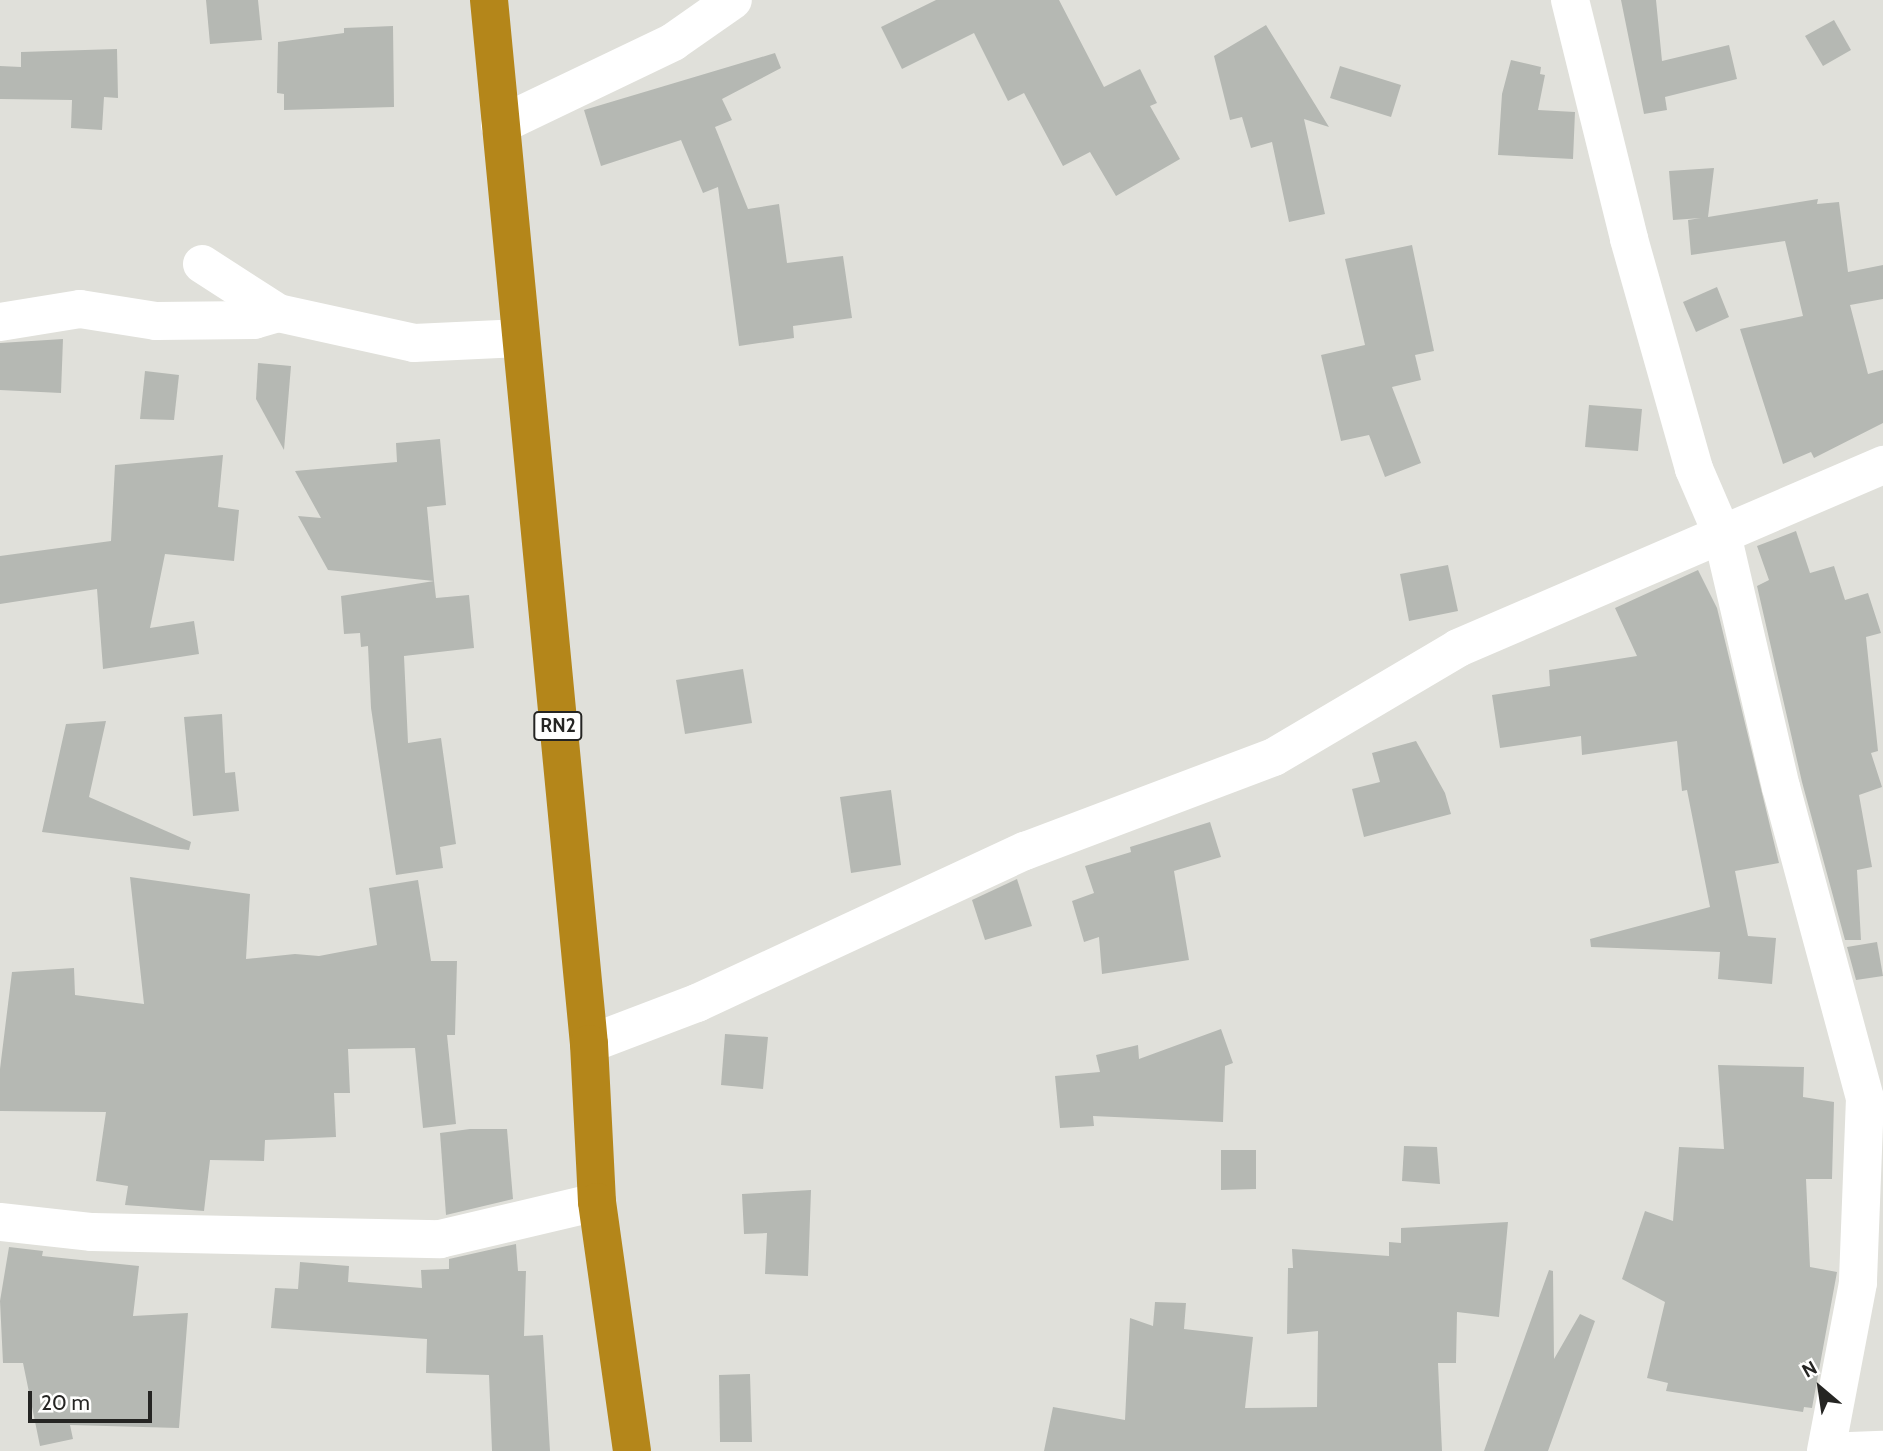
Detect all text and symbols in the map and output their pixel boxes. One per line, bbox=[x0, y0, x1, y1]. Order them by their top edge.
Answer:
road number: RN2 bbox=[532, 710, 584, 741]
north arrow bbox=[1785, 1353, 1855, 1423]
text: N bbox=[1798, 1356, 1821, 1383]
scale bar bbox=[32, 1378, 156, 1422]
text: 20 m bbox=[41, 1390, 90, 1415]

